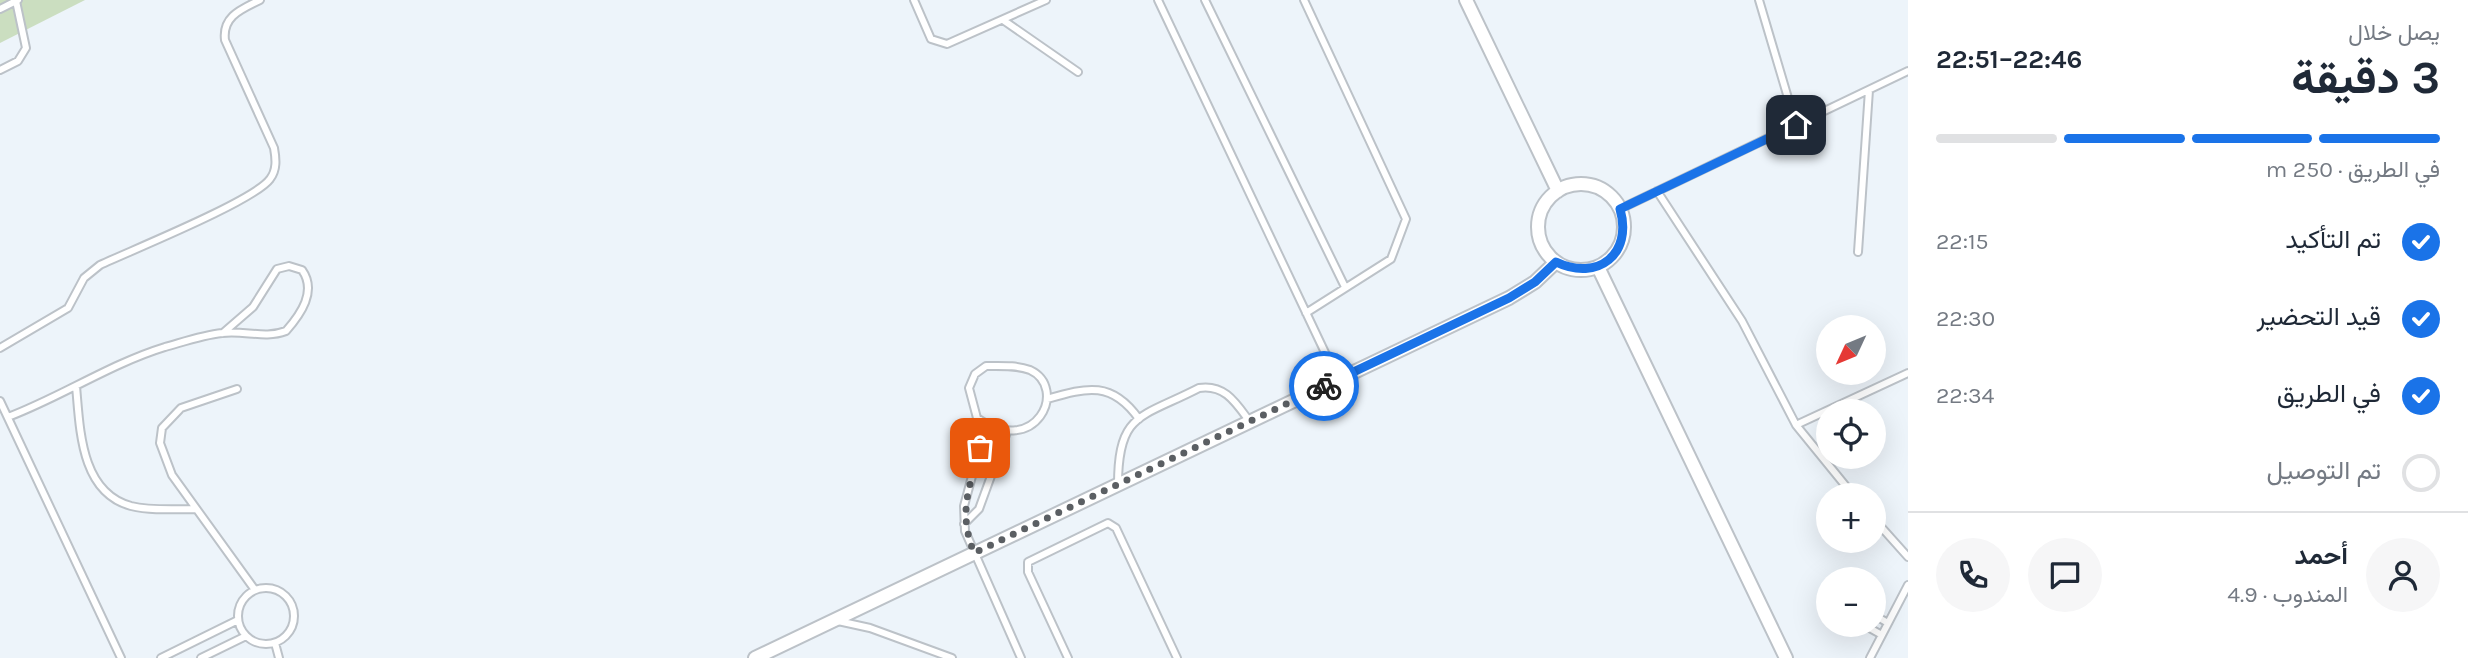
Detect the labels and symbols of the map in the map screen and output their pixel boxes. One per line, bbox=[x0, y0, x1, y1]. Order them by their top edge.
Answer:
pin bbox=[1766, 95, 1826, 155]
north arrow bbox=[1816, 315, 1886, 385]
courier bbox=[1289, 351, 1359, 421]
pin bbox=[950, 418, 1010, 478]

